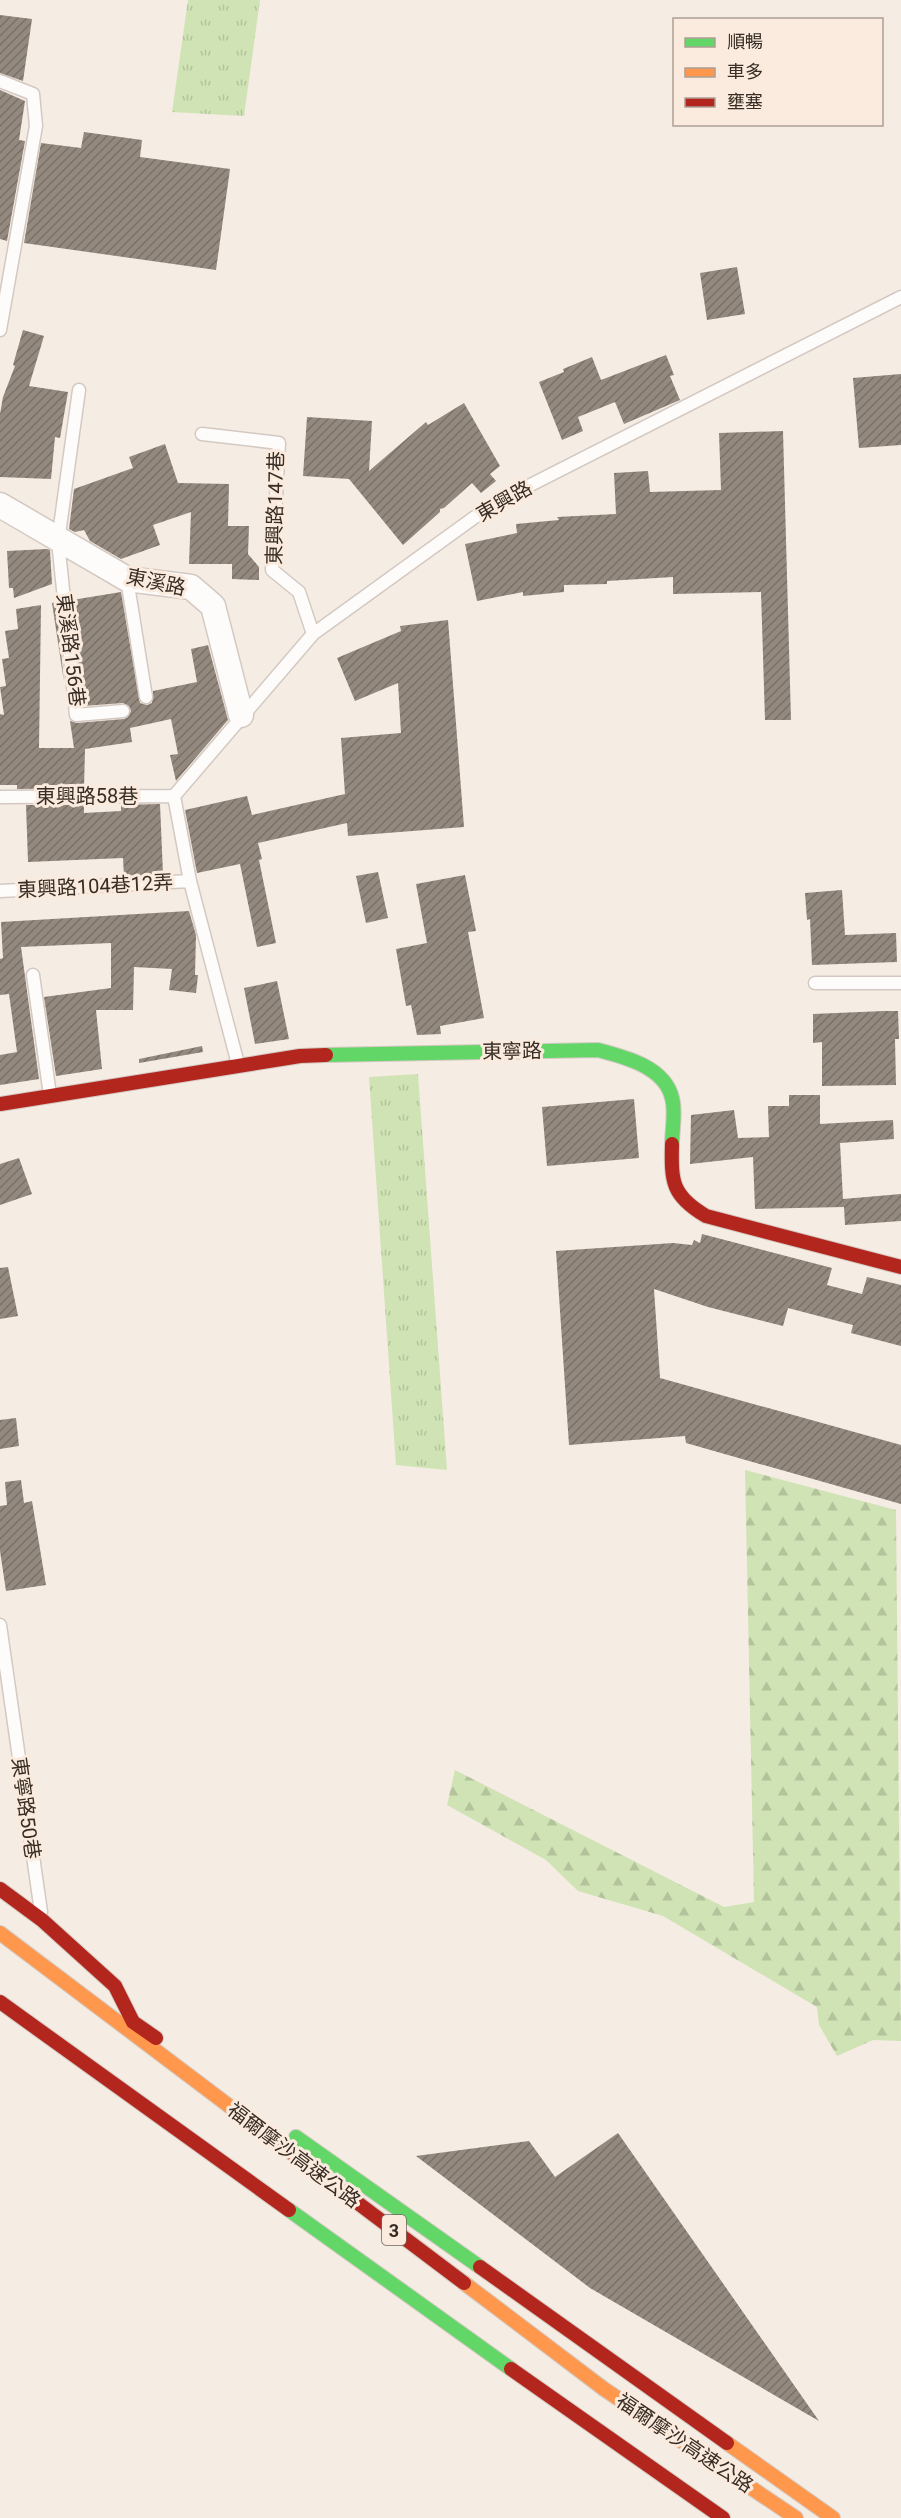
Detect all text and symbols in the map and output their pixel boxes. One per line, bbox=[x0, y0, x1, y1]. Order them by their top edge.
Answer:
legend bbox=[673, 18, 883, 126]
text: 順暢 bbox=[727, 31, 763, 52]
text: 車多 bbox=[727, 61, 763, 82]
text: 壅塞 bbox=[727, 91, 763, 112]
street label: 東興路147巷 bbox=[262, 451, 288, 565]
street label: 東興路 bbox=[472, 476, 536, 526]
street label: 東溪路 bbox=[124, 564, 188, 600]
street label: 東溪路156巷 bbox=[52, 592, 90, 708]
street label: 東興路58巷 bbox=[36, 784, 138, 808]
street label: 東興路104巷12弄 bbox=[16, 870, 174, 902]
street label: 東寧路 bbox=[482, 1038, 542, 1064]
street label: 東寧路50巷 bbox=[7, 1756, 45, 1860]
street label: 福爾摩沙高速公路 bbox=[223, 2097, 365, 2213]
road number: 3 bbox=[382, 2215, 406, 2245]
street label: 福爾摩沙高速公路 bbox=[612, 2388, 758, 2498]

